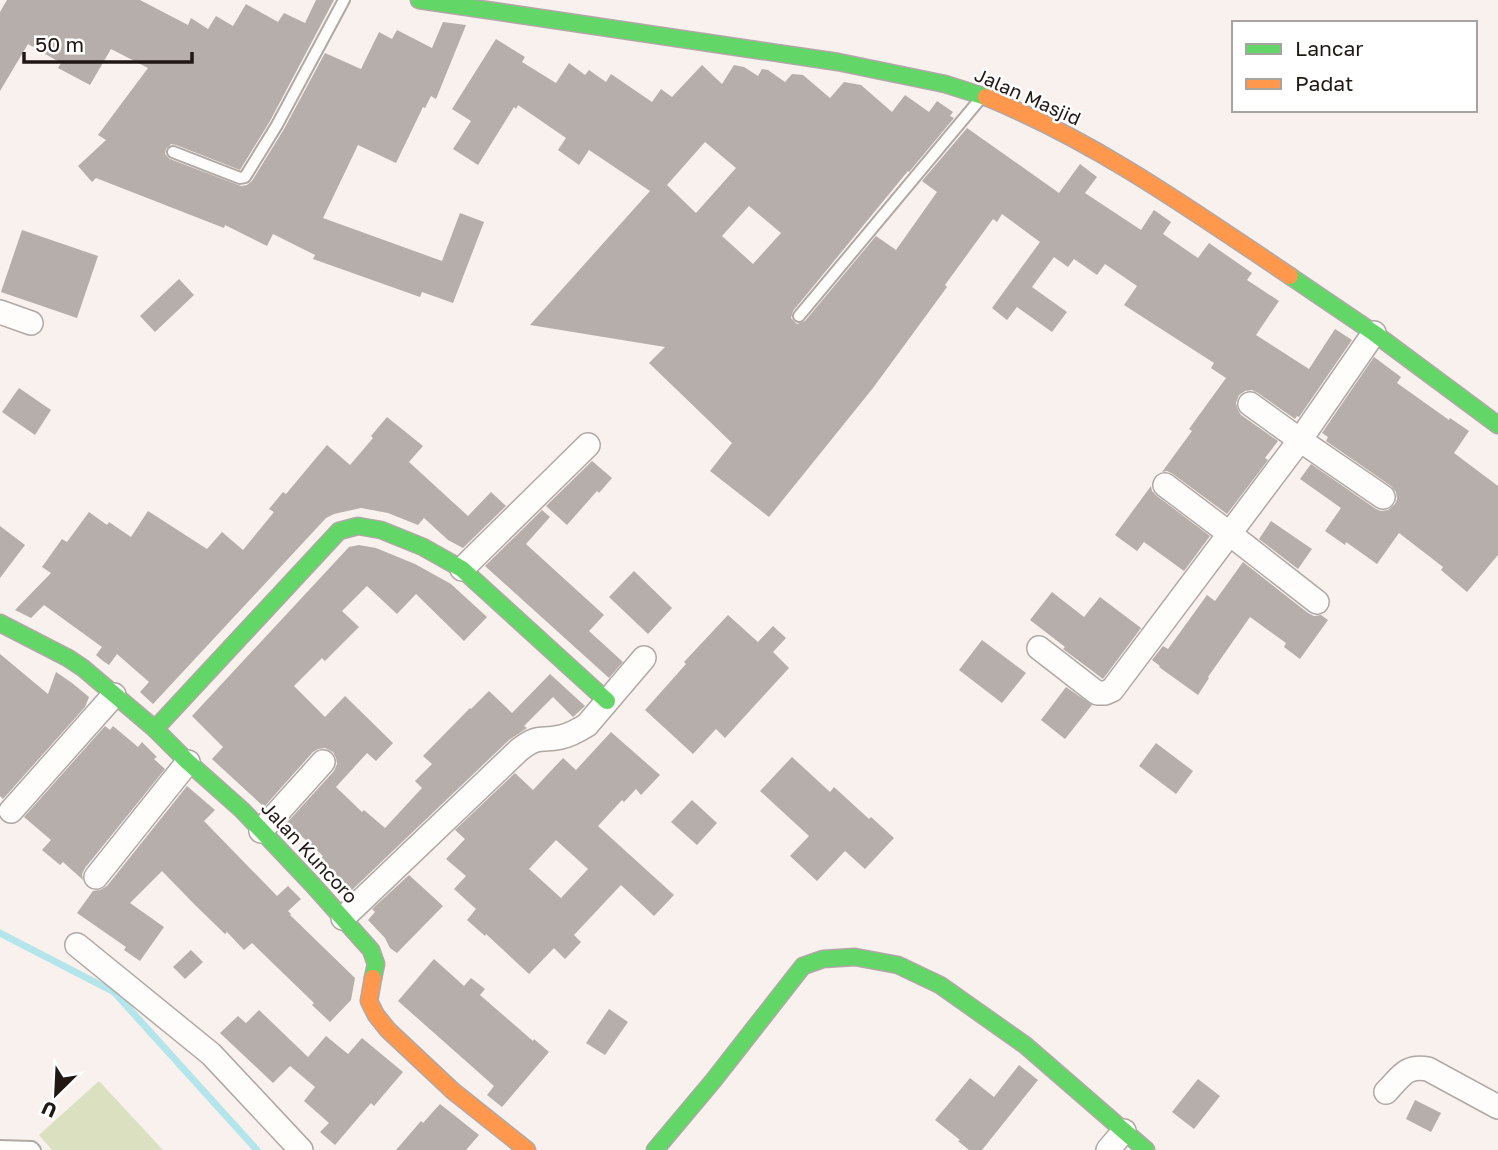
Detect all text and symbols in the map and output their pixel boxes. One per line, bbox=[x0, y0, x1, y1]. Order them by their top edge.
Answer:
scale bar bbox=[24, 21, 192, 65]
legend bbox=[1232, 21, 1477, 112]
text: 50 m bbox=[35, 31, 84, 57]
text: Lancar bbox=[1295, 35, 1363, 61]
street label: Jalan Masjid bbox=[971, 62, 1085, 130]
text: Padat bbox=[1295, 70, 1353, 96]
street label: Jalan Kuncoro bbox=[257, 796, 363, 908]
north arrow bbox=[21, 1059, 91, 1129]
text: U bbox=[38, 1097, 60, 1123]

